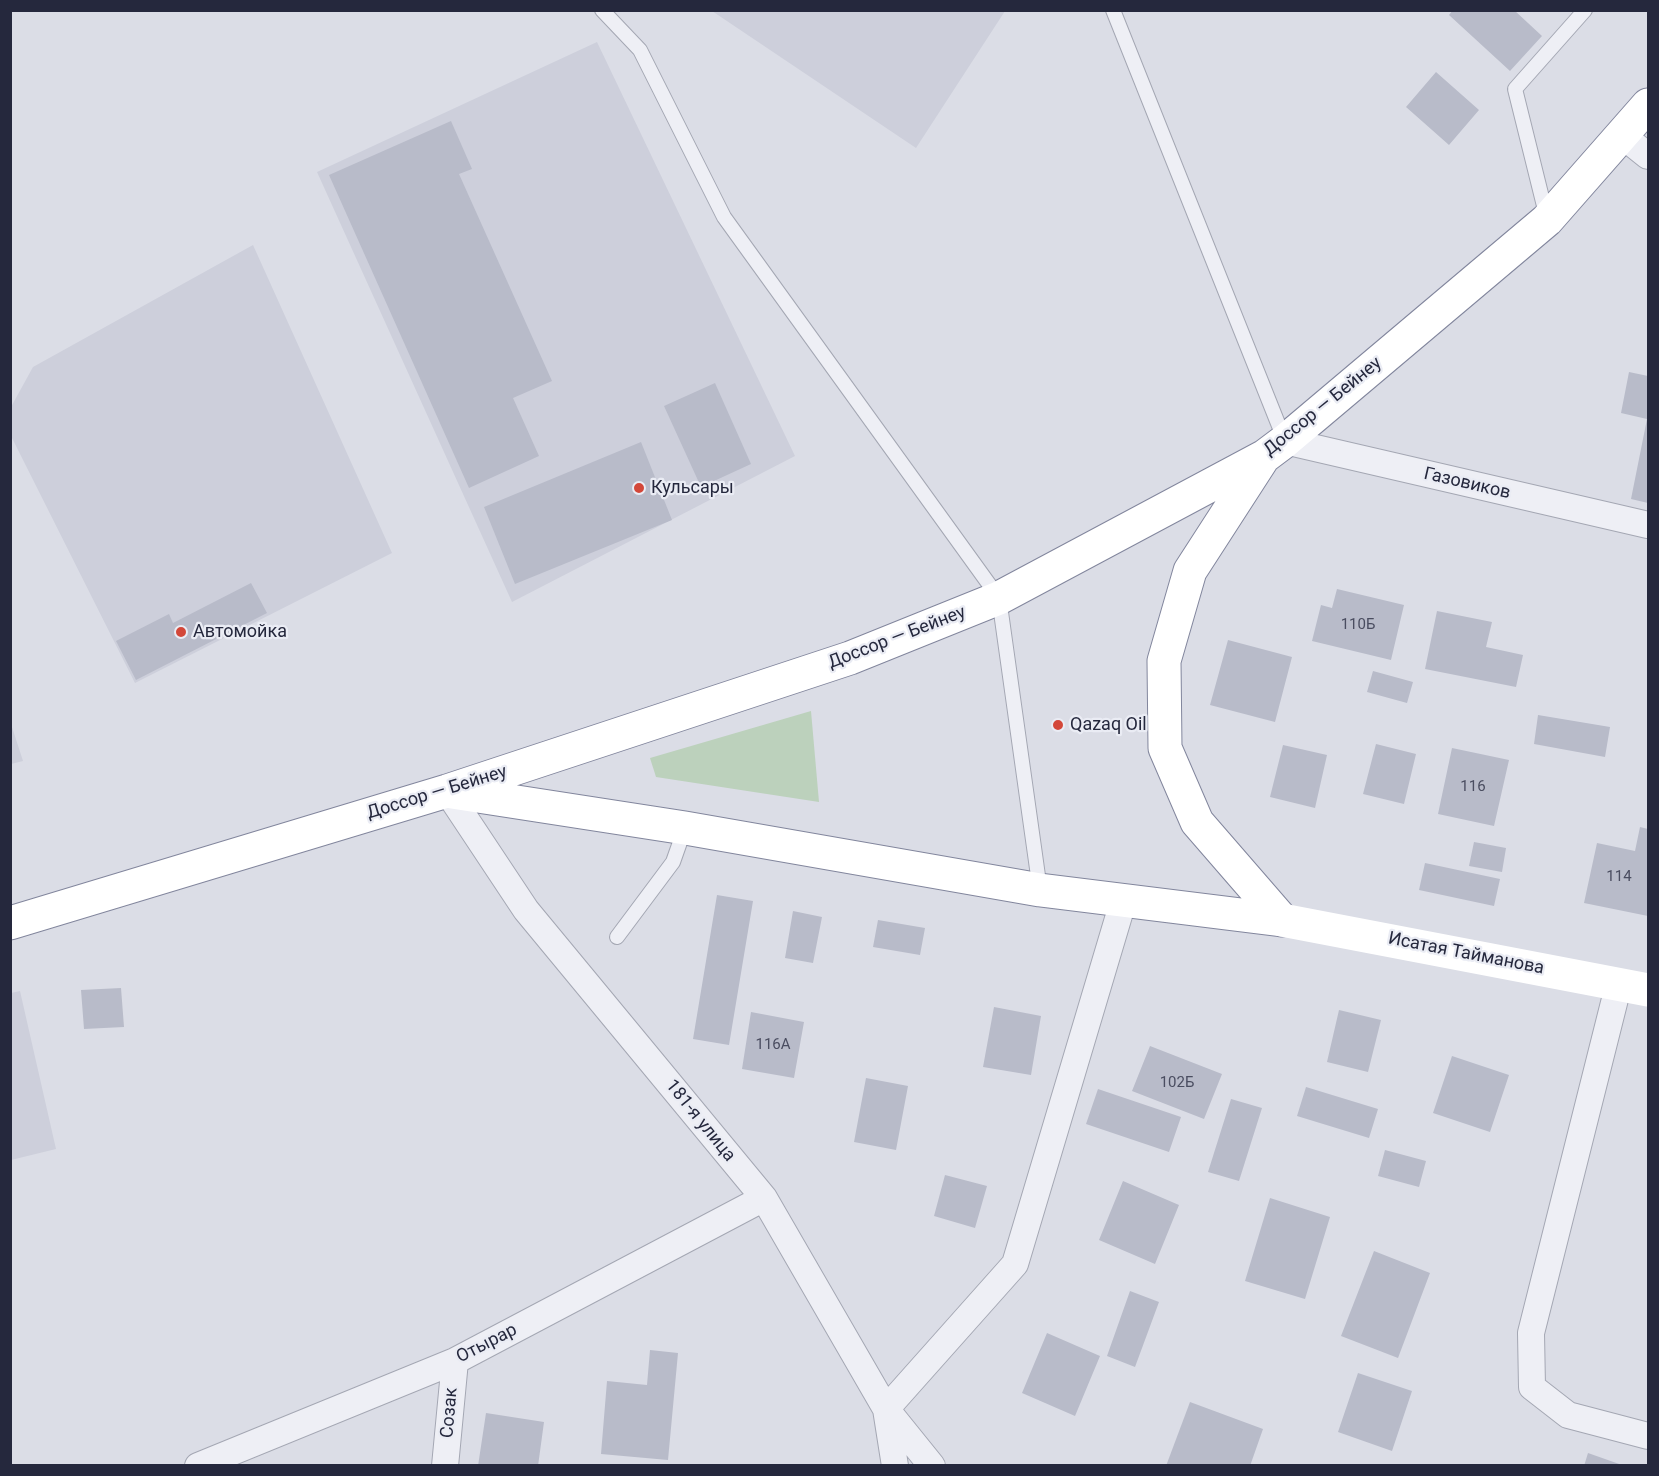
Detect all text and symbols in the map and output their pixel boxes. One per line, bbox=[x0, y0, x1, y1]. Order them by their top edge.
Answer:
street label: Доссор — Бейнеу bbox=[1260, 353, 1386, 461]
street label: Газовиков bbox=[1422, 464, 1512, 504]
place label: Кульсары bbox=[651, 477, 734, 499]
marker: Кульсары bbox=[632, 481, 646, 495]
street label: Доссор — Бейнеу bbox=[825, 602, 969, 674]
house number: 110Б bbox=[1341, 616, 1375, 634]
place label: Автомойка bbox=[193, 621, 287, 643]
marker: Автомойка bbox=[174, 625, 188, 639]
place label: Qazaq Oil bbox=[1070, 714, 1147, 736]
marker: Qazaq Oil bbox=[1051, 718, 1065, 732]
street label: Доссор — Бейнеу bbox=[364, 761, 510, 825]
house number: 116 bbox=[1460, 778, 1486, 796]
house number: 114 bbox=[1606, 868, 1632, 886]
street label: Исатая Тайманова bbox=[1386, 928, 1546, 980]
house number: 116А bbox=[755, 1036, 791, 1054]
house number: 102Б bbox=[1160, 1074, 1194, 1092]
street label: 181-я улица bbox=[660, 1076, 740, 1166]
street label: Отырар bbox=[453, 1320, 521, 1368]
street label: Созак bbox=[437, 1387, 463, 1439]

